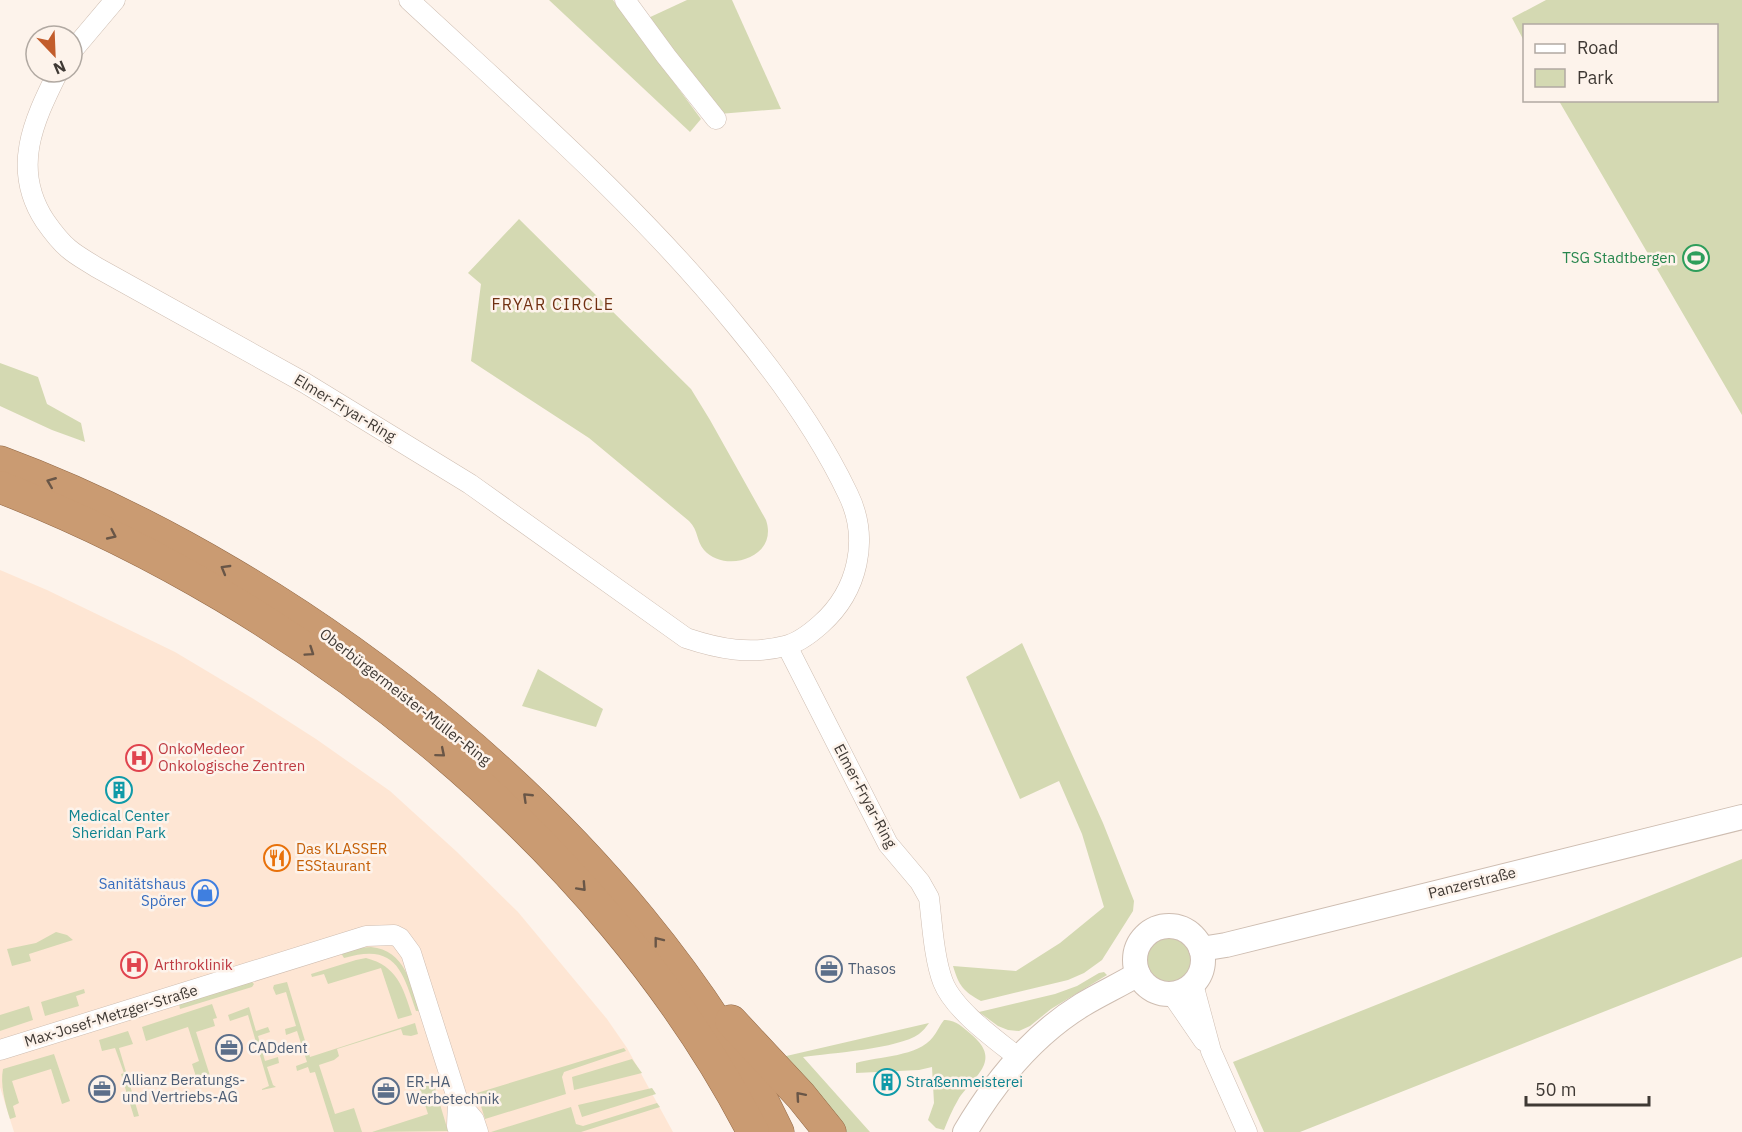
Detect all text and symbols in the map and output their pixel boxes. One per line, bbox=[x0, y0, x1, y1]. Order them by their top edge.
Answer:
north arrow bbox=[24, 24, 84, 84]
legend bbox=[1523, 24, 1718, 102]
text: Road bbox=[1577, 36, 1618, 59]
text: N bbox=[51, 56, 69, 79]
text: Park bbox=[1577, 66, 1614, 89]
sports icon: TSG Stadtbergen bbox=[1681, 243, 1711, 273]
place label: TSG Stadtbergen bbox=[1562, 248, 1676, 267]
district label: FRYAR CIRCLE bbox=[491, 294, 615, 314]
street label: Elmer-Fryar-Ring bbox=[291, 370, 400, 445]
one-way arrow bbox=[46, 477, 57, 489]
one-way arrow bbox=[105, 528, 116, 540]
one-way arrow bbox=[220, 565, 231, 577]
street label: Oberbürgermeister-Müller-Ring bbox=[316, 624, 495, 769]
one-way arrow bbox=[303, 645, 314, 656]
place label: OnkoMedeor Onkologische Zentren bbox=[158, 739, 305, 775]
street label: Elmer-Fryar-Ring bbox=[830, 740, 901, 851]
hospital icon: OnkoMedeor Onkologische Zentren bbox=[124, 743, 154, 773]
one-way arrow bbox=[434, 746, 445, 757]
building icon: Medical Center Sheridan Park bbox=[104, 775, 134, 805]
one-way arrow bbox=[523, 793, 534, 804]
place label: Medical Center Sheridan Park bbox=[68, 806, 170, 842]
place label: Das KLASSER ESStaurant bbox=[296, 839, 387, 875]
restaurant icon: Das KLASSER ESStaurant bbox=[262, 843, 292, 873]
street label: Panzerstraße bbox=[1426, 862, 1518, 903]
place label: Sanitätshaus Spörer bbox=[99, 874, 186, 910]
shop icon: Sanitätshaus Spörer bbox=[190, 878, 220, 908]
one-way arrow bbox=[575, 881, 586, 891]
one-way arrow bbox=[654, 937, 665, 948]
hospital icon: Arthroklinik bbox=[119, 950, 149, 980]
office icon: Thasos bbox=[814, 954, 844, 984]
place label: Arthroklinik bbox=[154, 955, 233, 974]
place label: Thasos bbox=[848, 959, 896, 978]
street label: Max-Josef-Metzger-Straße bbox=[22, 980, 200, 1051]
office icon: CADdent bbox=[214, 1033, 244, 1063]
place label: CADdent bbox=[248, 1038, 308, 1057]
building icon: Straßenmeisterei bbox=[872, 1067, 902, 1097]
scale bar bbox=[1526, 1069, 1649, 1107]
place label: Allianz Beratungs- und Vertriebs-AG bbox=[122, 1070, 245, 1106]
place label: ER-HA Werbetechnik bbox=[406, 1072, 500, 1108]
place label: Straßenmeisterei bbox=[906, 1072, 1023, 1091]
office icon: Allianz Beratungs- und Vertriebs-AG bbox=[87, 1074, 117, 1104]
office icon: ER-HA Werbetechnik bbox=[371, 1076, 401, 1106]
text: 50 m bbox=[1535, 1078, 1577, 1101]
one-way arrow bbox=[796, 1092, 807, 1103]

